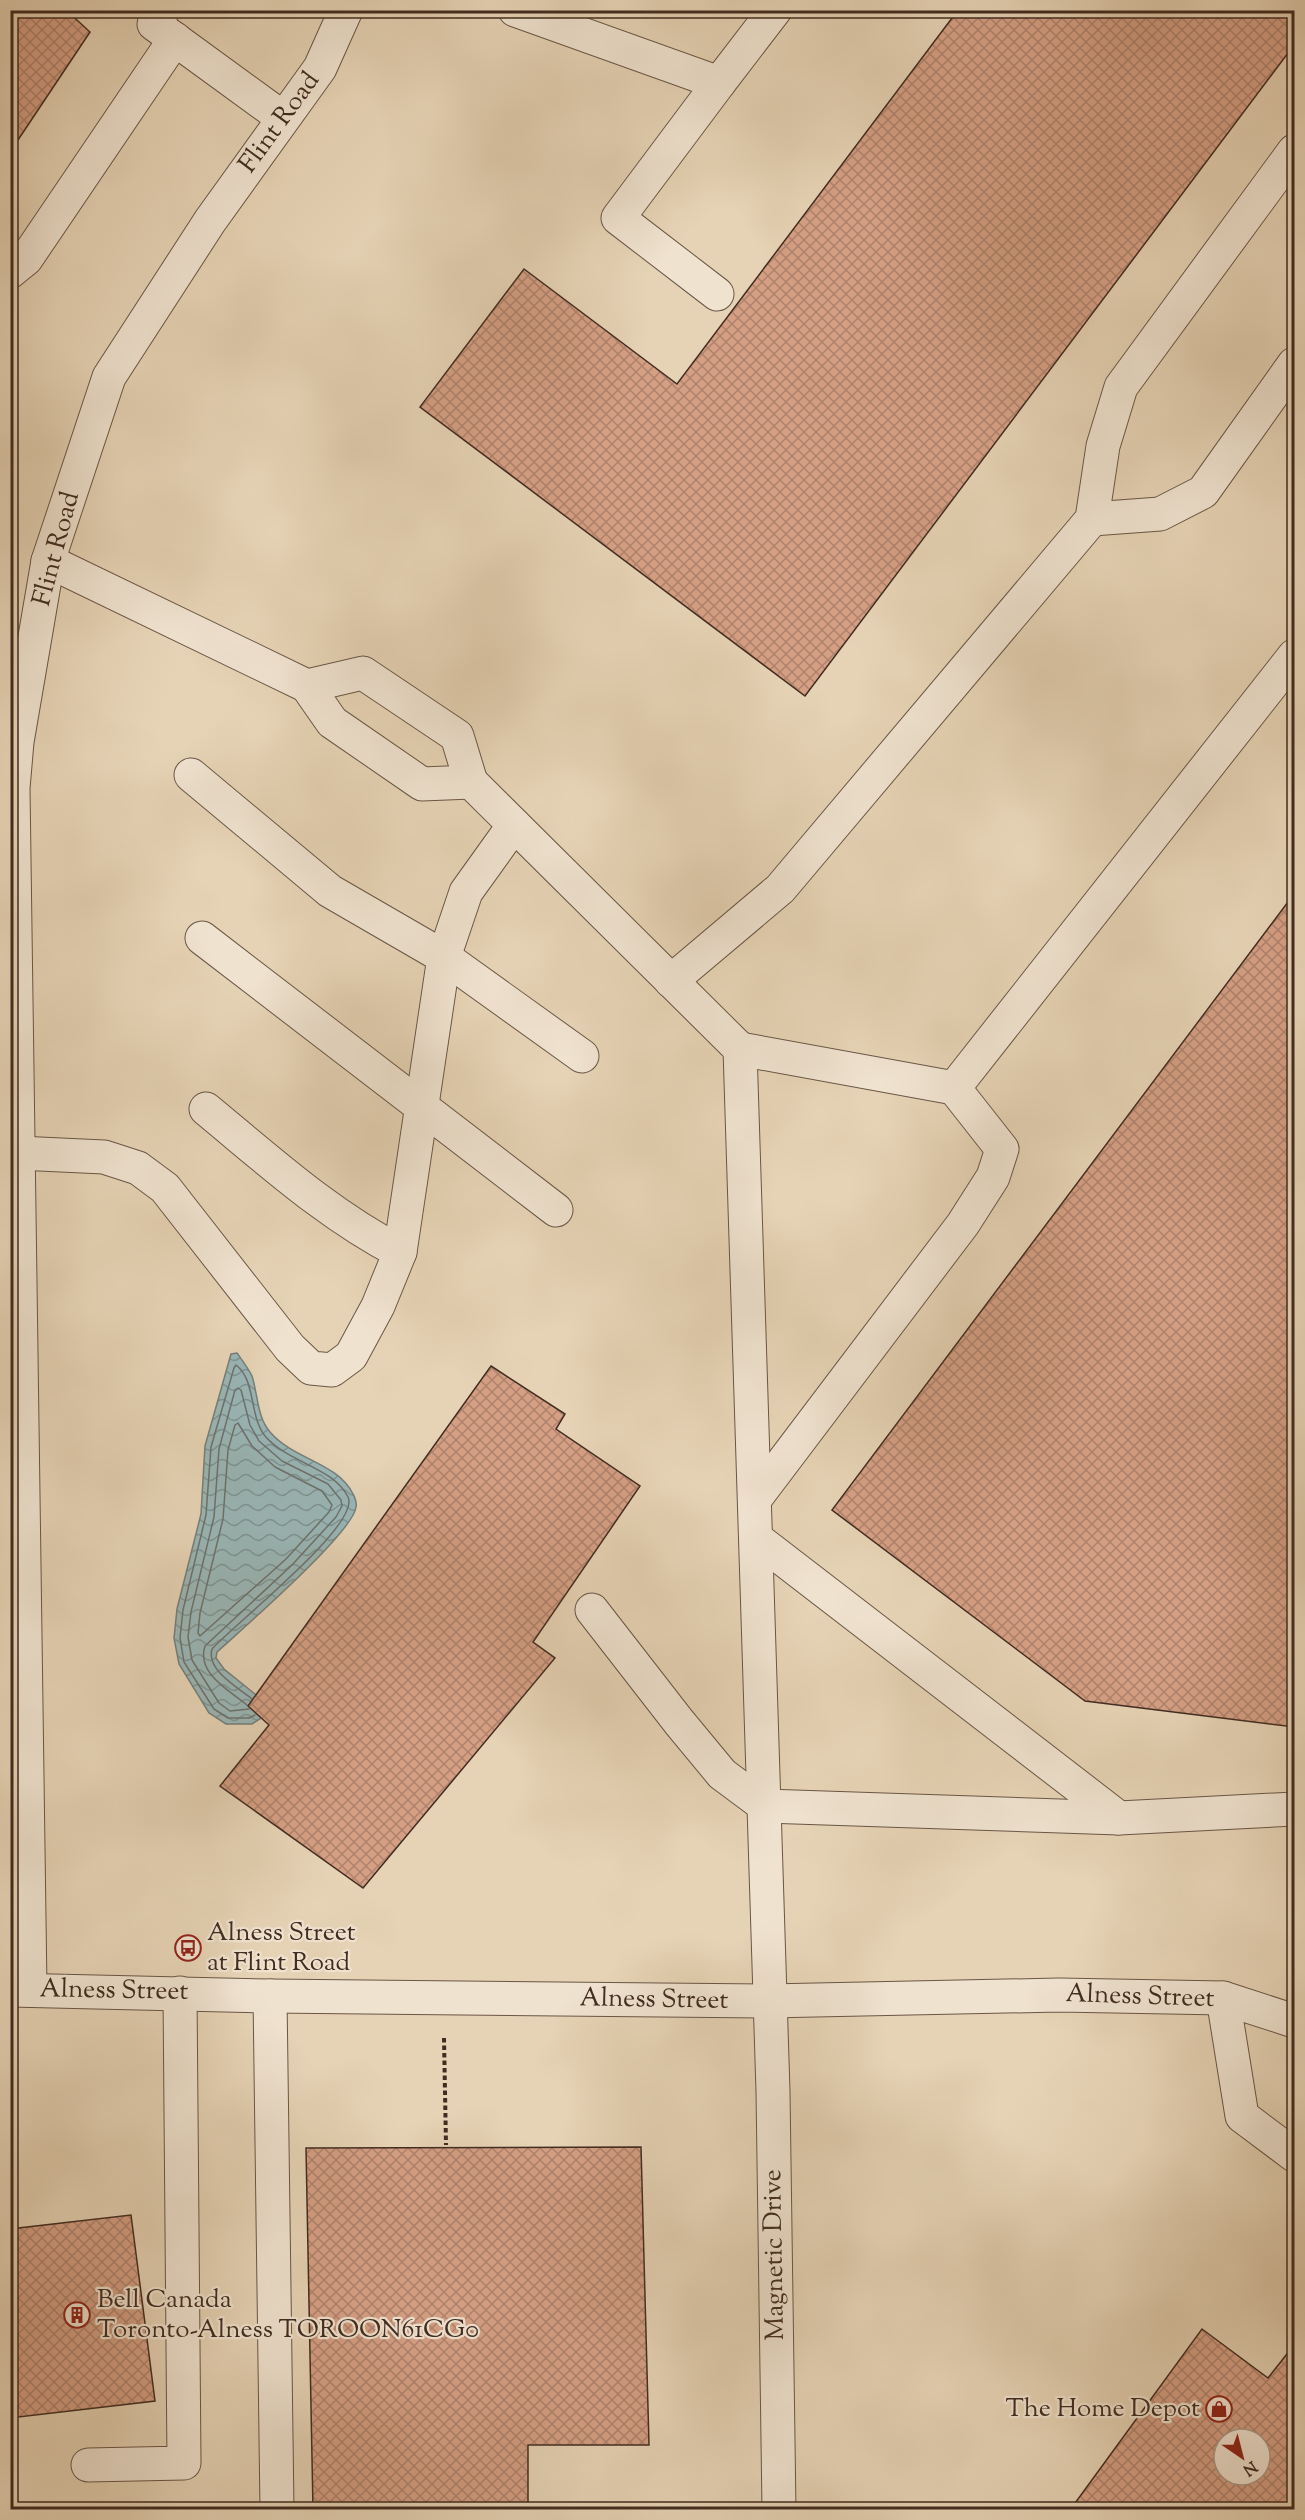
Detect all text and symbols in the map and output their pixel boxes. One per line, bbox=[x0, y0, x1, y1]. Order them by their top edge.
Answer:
street label: Flint Road bbox=[231, 65, 330, 181]
street label: Flint Road bbox=[24, 487, 90, 610]
place label: Alness Street at Flint Road bbox=[207, 1915, 356, 1982]
bus stop icon: Alness Street at Flint Road bbox=[173, 1933, 203, 1963]
street label: Alness Street bbox=[39, 1971, 189, 2011]
street label: Alness Street bbox=[1065, 1976, 1215, 2018]
street label: Alness Street bbox=[579, 1980, 729, 2020]
street label: Magnetic Drive bbox=[755, 2169, 795, 2341]
place label: Bell Canada Toronto-Alness TOROON61CG0 bbox=[97, 2282, 479, 2349]
building icon: Bell Canada Toronto-Alness TOROON61CG0 bbox=[62, 2300, 92, 2330]
place label: The Home Depot bbox=[1006, 2391, 1200, 2428]
shop icon: The Home Depot bbox=[1204, 2394, 1234, 2424]
north arrow bbox=[1212, 2427, 1272, 2487]
text: N bbox=[1237, 2454, 1261, 2480]

